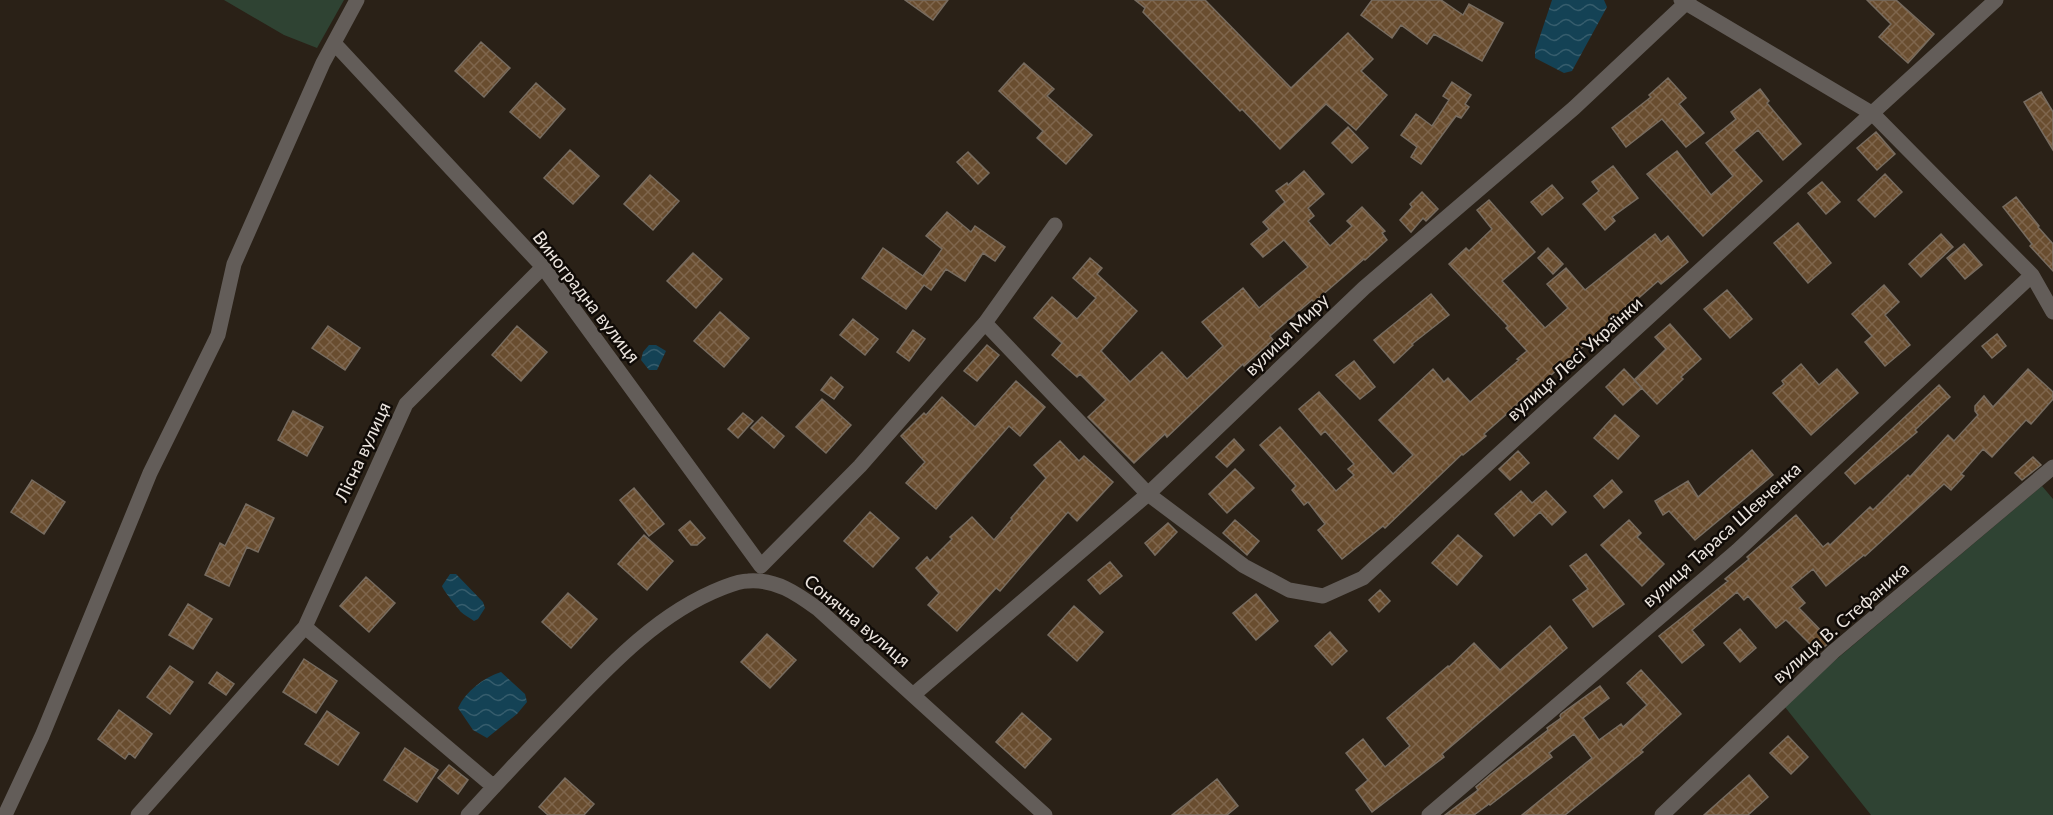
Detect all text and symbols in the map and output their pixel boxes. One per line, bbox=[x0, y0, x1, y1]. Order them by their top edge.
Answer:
street label: Виноградна вулиця bbox=[528, 226, 645, 367]
street label: вулиця Миру bbox=[1240, 288, 1333, 380]
street label: вулиця Лесі Українки bbox=[1502, 292, 1647, 425]
street label: Лісна вулиця bbox=[329, 398, 395, 506]
street label: вулиця Тараса Шевченка bbox=[1637, 457, 1805, 611]
street label: вулиця В. Стефаника bbox=[1768, 557, 1913, 687]
street label: Сонячна вулиця bbox=[800, 569, 915, 671]

